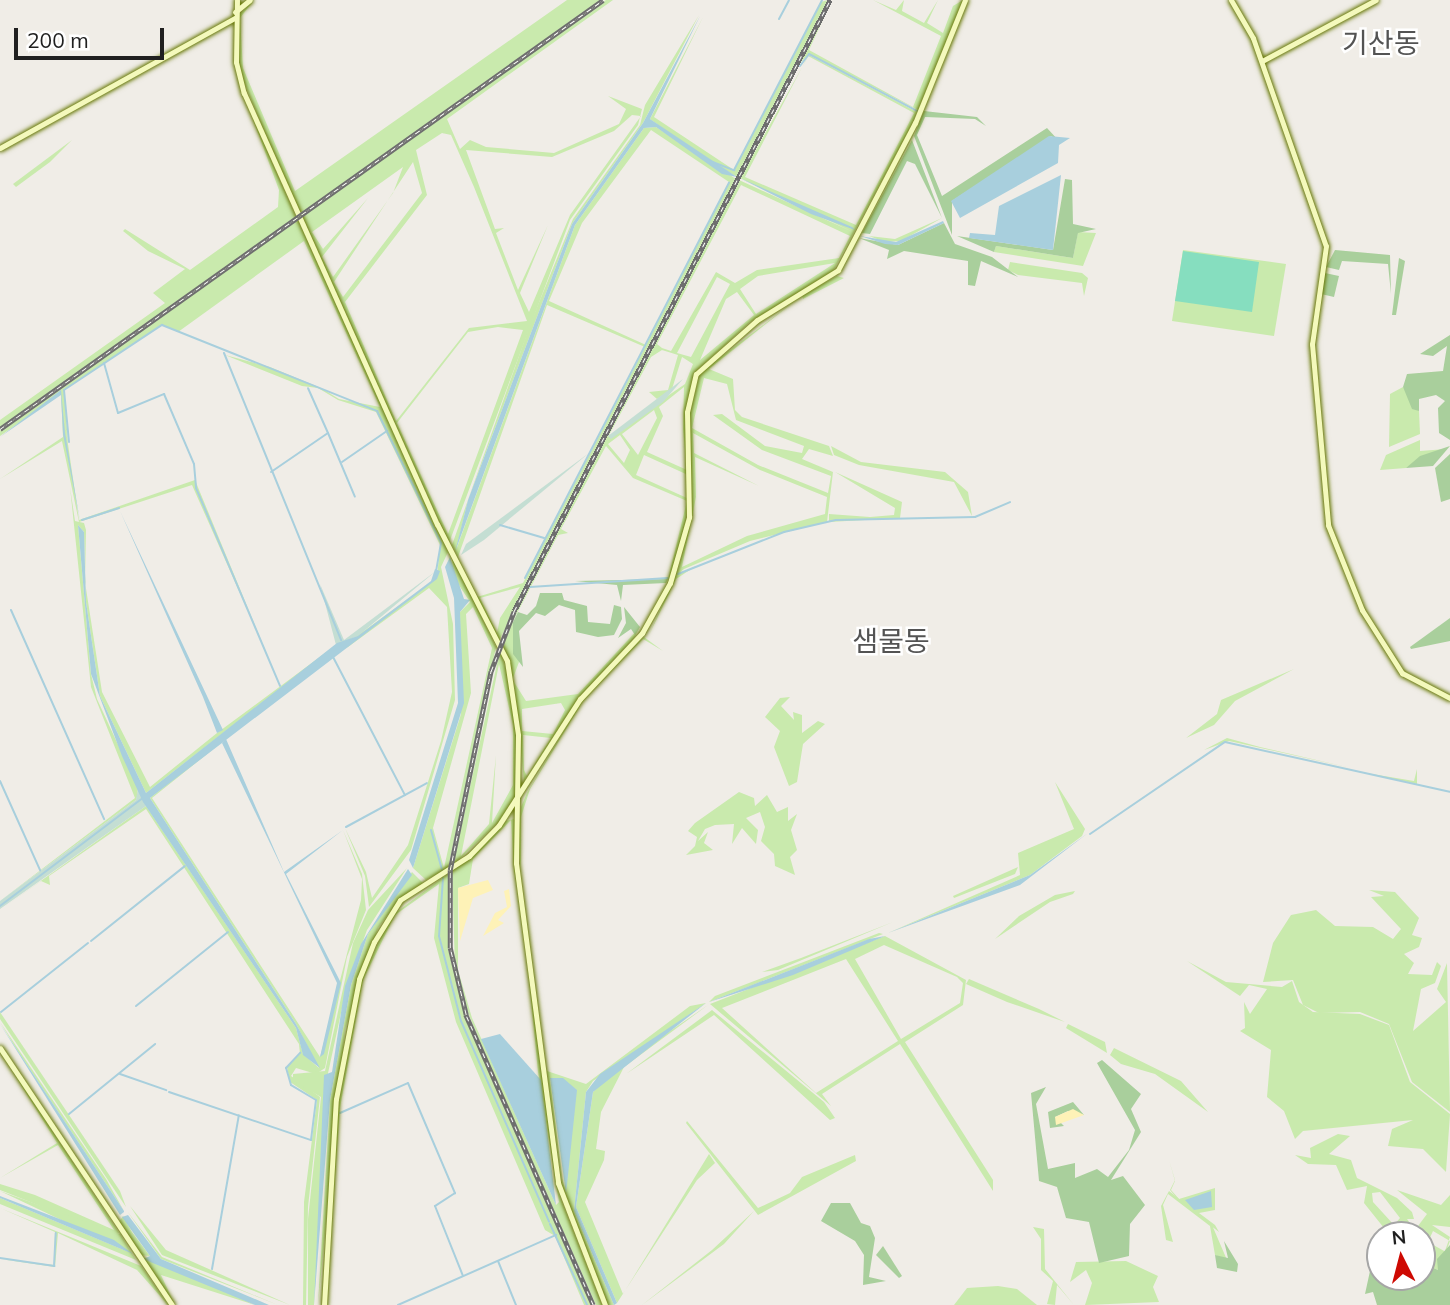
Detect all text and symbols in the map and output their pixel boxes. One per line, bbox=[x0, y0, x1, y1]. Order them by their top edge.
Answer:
scale bar bbox=[18, 14, 168, 58]
district label: 기산동 bbox=[1342, 26, 1420, 60]
text: 200 m bbox=[27, 27, 89, 53]
district label: 샘물동 bbox=[852, 624, 930, 658]
north arrow bbox=[1366, 1221, 1436, 1291]
text: N bbox=[1391, 1224, 1407, 1250]

